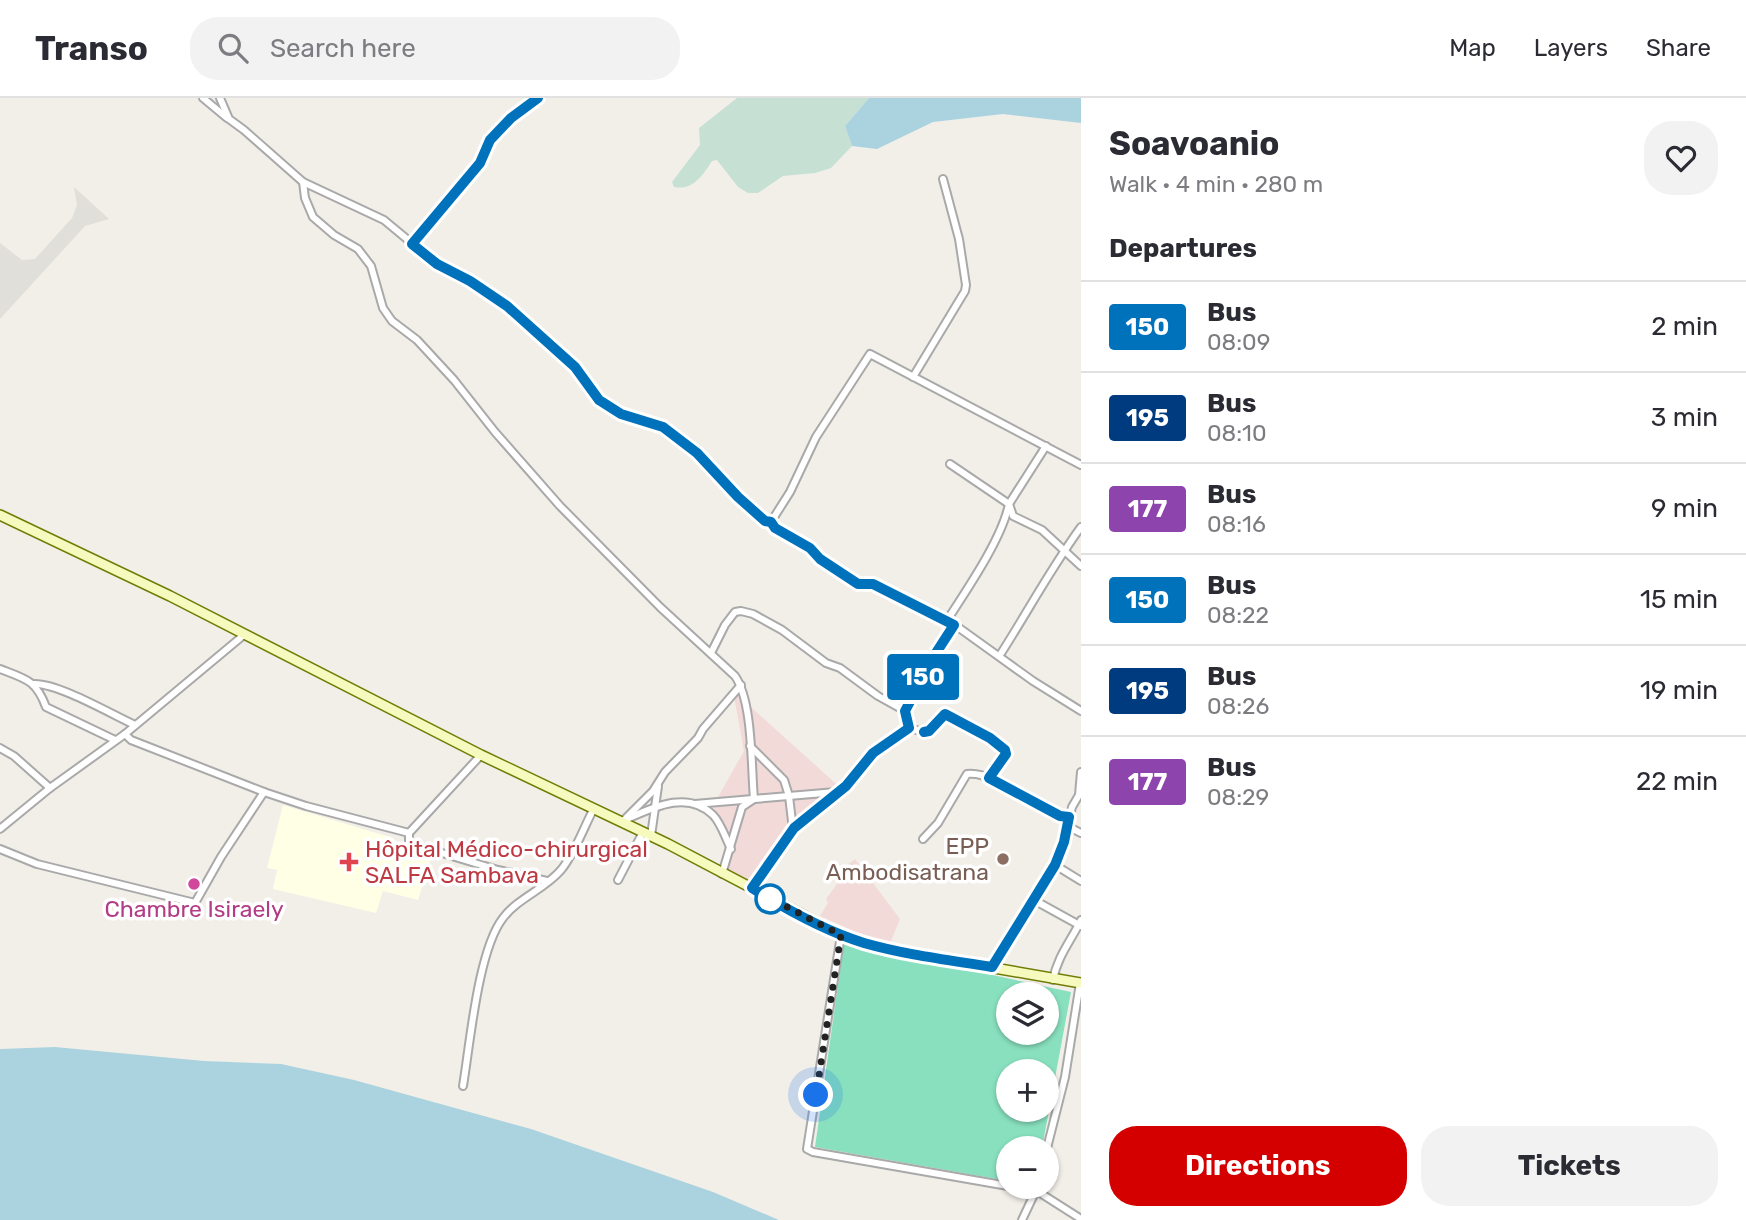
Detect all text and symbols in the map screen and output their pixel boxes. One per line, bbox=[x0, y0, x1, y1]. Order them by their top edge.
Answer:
search box bbox=[190, 17, 680, 80]
text: Transo bbox=[35, 29, 148, 68]
icon: search bbox=[214, 29, 252, 67]
text: Search here bbox=[270, 33, 416, 64]
text: Map bbox=[1449, 34, 1496, 62]
text: Layers bbox=[1534, 34, 1608, 62]
text: Share bbox=[1646, 34, 1711, 62]
button: heart bbox=[1644, 121, 1718, 195]
text: Soavoanio bbox=[1109, 124, 1279, 163]
text: Walk · 4 min · 280 m bbox=[1109, 170, 1323, 198]
text: Departures bbox=[1109, 233, 1257, 264]
text: Bus bbox=[1207, 297, 1256, 328]
text: 2 min bbox=[1651, 311, 1718, 342]
text: 150 bbox=[1126, 313, 1169, 341]
text: 08:09 bbox=[1207, 328, 1270, 356]
text: Bus bbox=[1207, 388, 1256, 419]
text: 3 min bbox=[1651, 402, 1718, 433]
text: 195 bbox=[1126, 404, 1169, 432]
text: 08:10 bbox=[1207, 419, 1267, 447]
text: Bus bbox=[1207, 479, 1256, 510]
text: 9 min bbox=[1651, 493, 1718, 524]
text: 177 bbox=[1128, 495, 1167, 523]
text: 08:16 bbox=[1207, 510, 1266, 538]
text: Bus bbox=[1207, 570, 1256, 601]
text: 15 min bbox=[1640, 584, 1718, 615]
text: 150 bbox=[1126, 586, 1169, 614]
text: 08:22 bbox=[1207, 601, 1269, 629]
line badge: 150 bbox=[883, 654, 963, 700]
text: Bus bbox=[1207, 661, 1256, 692]
text: 150 bbox=[901, 663, 945, 691]
text: 19 min bbox=[1640, 675, 1718, 706]
text: 195 bbox=[1126, 677, 1169, 705]
text: 08:26 bbox=[1207, 692, 1270, 720]
text: Bus bbox=[1207, 752, 1256, 783]
text: 22 min bbox=[1636, 766, 1718, 797]
text: 177 bbox=[1128, 768, 1167, 796]
text: 08:29 bbox=[1207, 783, 1269, 811]
place label: EPP Ambodisatrana bbox=[826, 832, 989, 886]
place label: Hôpital Médico-chirurgical SALFA Sambava bbox=[365, 835, 648, 889]
marker: EPP Ambodisatrana bbox=[995, 851, 1011, 867]
marker: Hôpital Médico-chirurgical SALFA Sambava bbox=[339, 852, 359, 872]
marker: Chambre Isiraely bbox=[186, 876, 202, 892]
unlabelled marker bbox=[755, 884, 785, 914]
place label: Chambre Isiraely bbox=[104, 895, 284, 923]
map controls bbox=[996, 982, 1059, 1199]
button: layers bbox=[996, 982, 1059, 1045]
button: + bbox=[996, 1059, 1059, 1122]
your location bbox=[798, 1077, 833, 1112]
button: Directions bbox=[1109, 1126, 1407, 1206]
button: Tickets bbox=[1421, 1126, 1718, 1206]
button: − bbox=[996, 1136, 1059, 1199]

